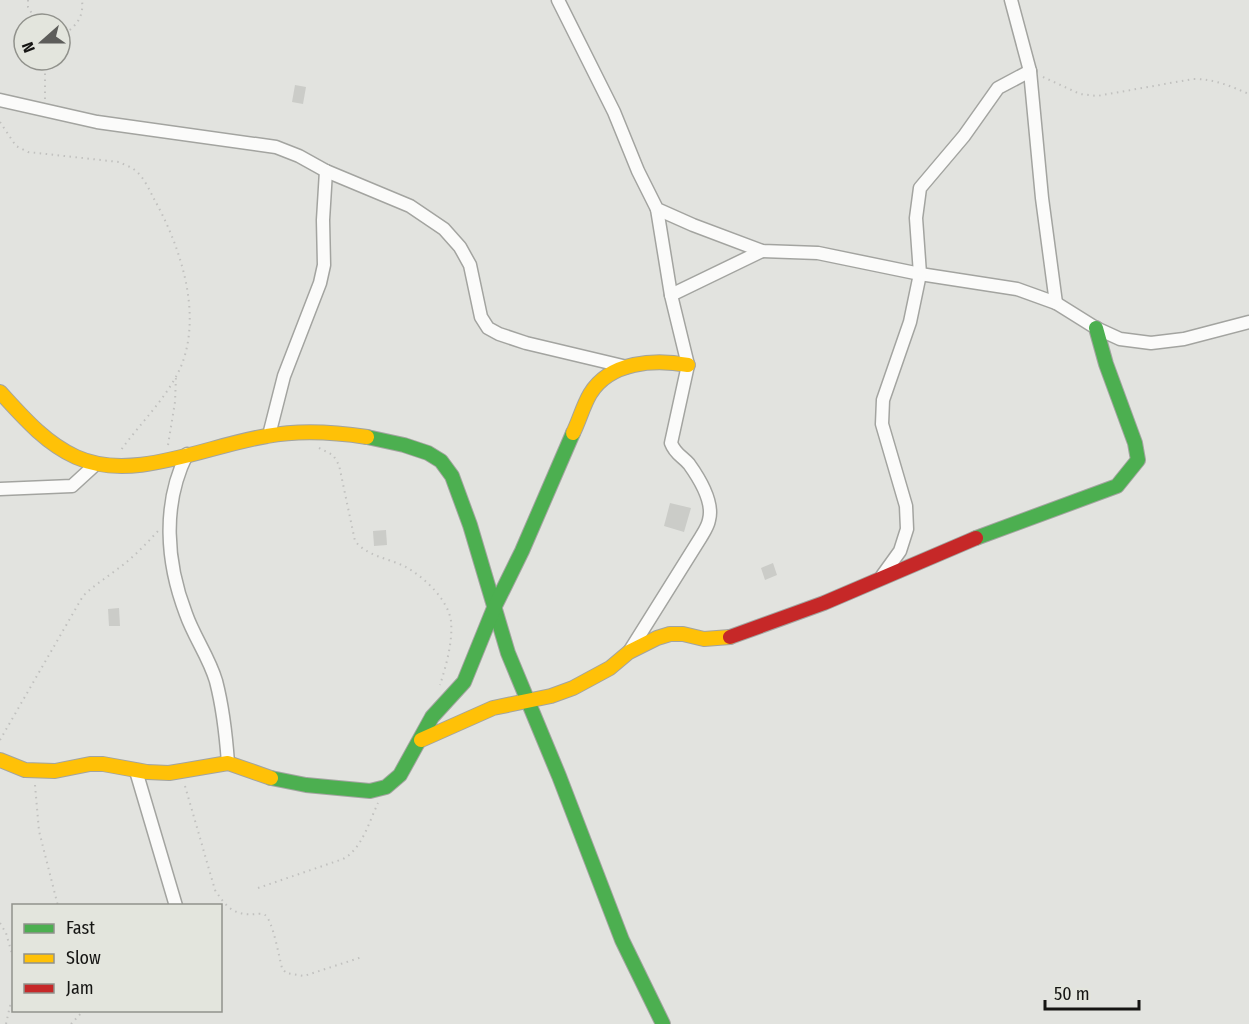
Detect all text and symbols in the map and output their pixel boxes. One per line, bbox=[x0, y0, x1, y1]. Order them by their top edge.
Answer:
north arrow bbox=[12, 12, 72, 72]
text: N bbox=[18, 39, 39, 55]
legend bbox=[12, 904, 222, 1012]
text: Fast bbox=[66, 917, 95, 939]
text: Slow bbox=[66, 947, 101, 969]
scale bar bbox=[1045, 973, 1140, 1011]
text: Jam bbox=[66, 977, 94, 999]
text: 50 m bbox=[1054, 983, 1090, 1005]

